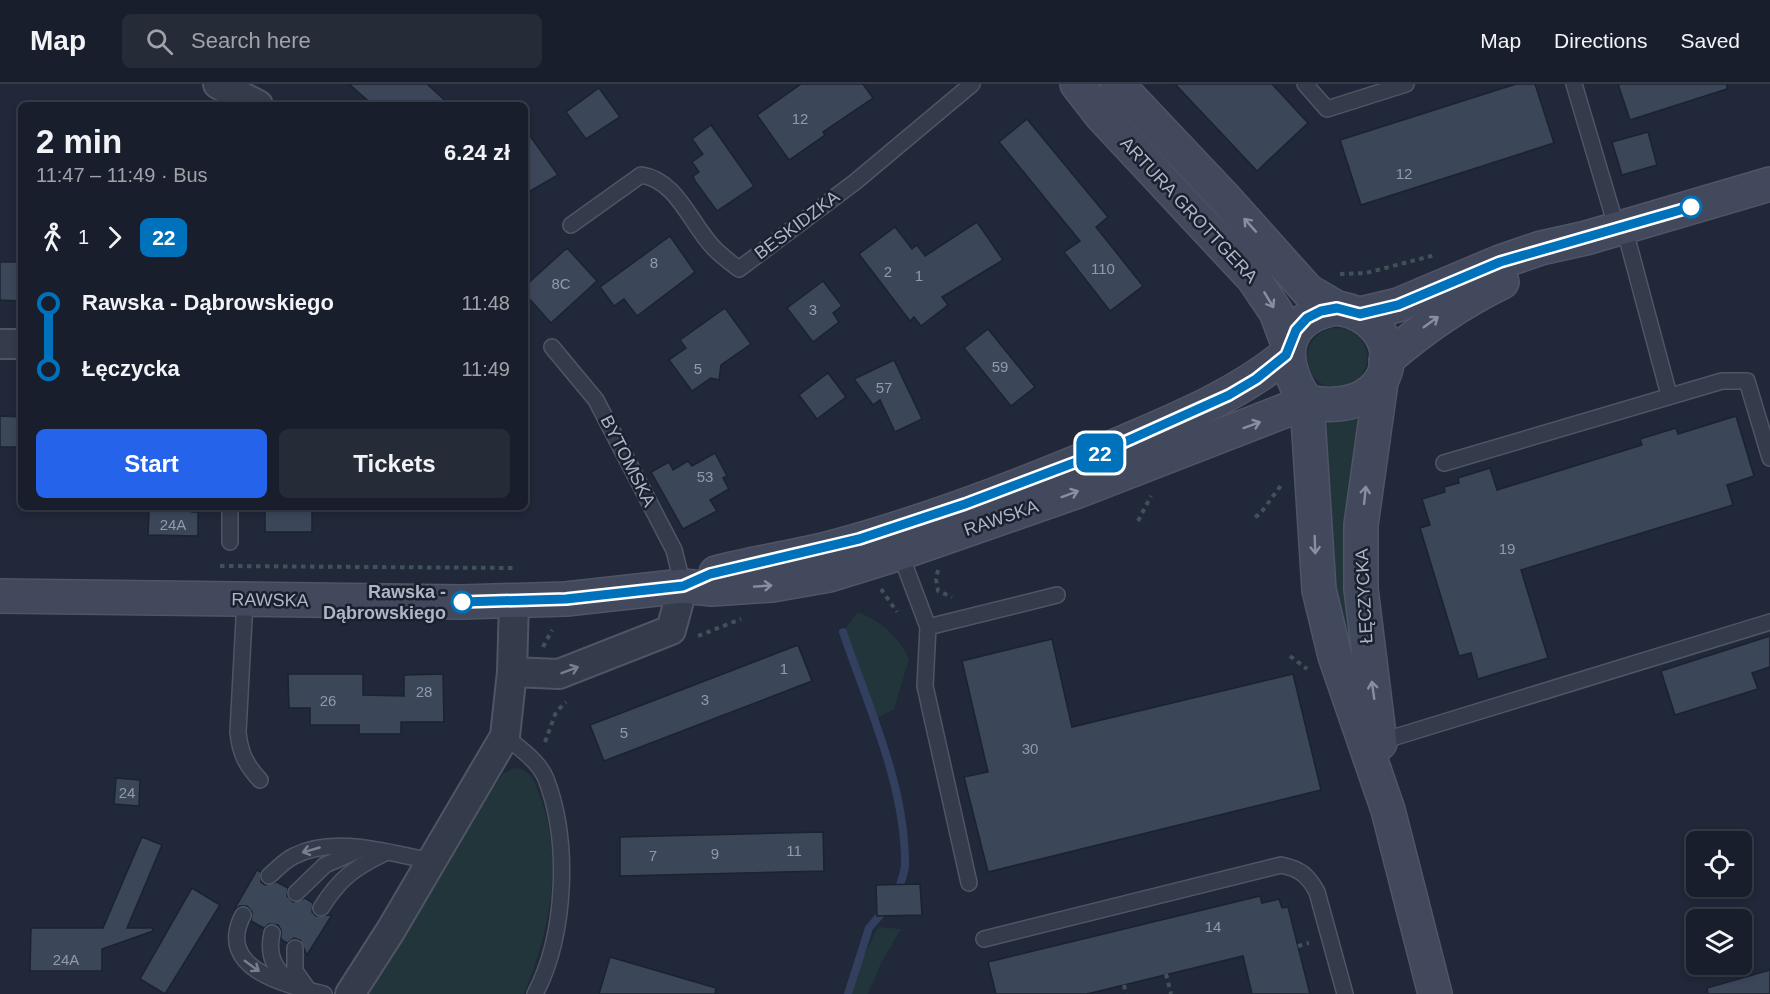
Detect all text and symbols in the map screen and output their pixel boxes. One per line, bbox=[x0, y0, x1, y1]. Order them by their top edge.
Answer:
search box bbox=[122, 14, 542, 68]
text: Map bbox=[30, 25, 86, 56]
icon: search bbox=[143, 25, 176, 58]
text: Search here bbox=[191, 28, 311, 53]
text: Map bbox=[1480, 29, 1521, 52]
text: Directions bbox=[1554, 29, 1647, 52]
text: Saved bbox=[1680, 29, 1740, 52]
house number: 12 bbox=[792, 110, 808, 127]
text: 2 min bbox=[36, 123, 122, 160]
street label: ARTURA GROTTGERA bbox=[1116, 133, 1262, 287]
text: 6.24 zł bbox=[444, 140, 510, 165]
text: 11:47 – 11:49 · Bus bbox=[36, 164, 208, 186]
house number: 12 bbox=[1396, 165, 1412, 182]
street label: BESKIDZKA bbox=[751, 187, 843, 263]
unlabelled marker bbox=[1680, 196, 1702, 218]
one-way arrow bbox=[1243, 218, 1257, 233]
icon: walk bbox=[36, 221, 69, 254]
icon: forward bbox=[98, 221, 131, 254]
text: 1 bbox=[78, 226, 89, 248]
text: 22 bbox=[152, 226, 175, 249]
house number: 8 bbox=[650, 254, 658, 271]
house number: 110 bbox=[1091, 260, 1115, 277]
house number: 2 bbox=[884, 263, 892, 280]
house number: 1 bbox=[915, 267, 923, 284]
house number: 8C bbox=[551, 275, 571, 292]
text: Rawska - Dąbrowskiego bbox=[82, 290, 334, 315]
text: 11:48 bbox=[461, 292, 510, 314]
one-way arrow bbox=[1263, 292, 1275, 309]
house number: 3 bbox=[809, 301, 817, 318]
one-way arrow bbox=[1423, 316, 1439, 329]
text: Łęczycka bbox=[82, 356, 180, 381]
text: 11:49 bbox=[461, 358, 510, 380]
house number: 59 bbox=[992, 358, 1008, 375]
house number: 5 bbox=[694, 360, 702, 377]
house number: 57 bbox=[876, 379, 892, 396]
street label: BYTOMSKA bbox=[596, 412, 660, 510]
one-way arrow bbox=[1242, 419, 1261, 430]
button: Start bbox=[36, 429, 267, 498]
button: Tickets bbox=[279, 429, 510, 498]
line badge: 22 bbox=[1073, 434, 1127, 472]
text: 22 bbox=[1088, 442, 1112, 465]
house number: 53 bbox=[697, 468, 713, 485]
one-way arrow bbox=[1359, 486, 1370, 506]
one-way arrow bbox=[1060, 488, 1078, 499]
street label: RAWSKA bbox=[961, 496, 1041, 540]
house number: 24A bbox=[160, 516, 186, 533]
one-way arrow bbox=[1309, 534, 1321, 554]
house number: 19 bbox=[1499, 540, 1515, 557]
street label: ŁĘCZYCKA bbox=[1352, 548, 1376, 644]
one-way arrow bbox=[752, 580, 772, 591]
place label: Rawska - Dąbrowskiego bbox=[323, 582, 446, 623]
street label: RAWSKA bbox=[231, 589, 309, 611]
marker: Rawska - Dąbrowskiego bbox=[451, 591, 473, 613]
house number: 1 bbox=[780, 660, 788, 677]
one-way arrow bbox=[560, 664, 579, 675]
one-way arrow bbox=[1367, 680, 1378, 700]
house number: 28 bbox=[416, 683, 432, 700]
house number: 3 bbox=[701, 691, 709, 708]
house number: 26 bbox=[320, 692, 336, 709]
house number: 5 bbox=[620, 724, 628, 741]
house number: 30 bbox=[1022, 740, 1038, 757]
house number: 24 bbox=[119, 784, 135, 801]
map controls bbox=[1686, 831, 1752, 975]
button: locate bbox=[1686, 831, 1752, 897]
house number: 11 bbox=[786, 842, 802, 859]
one-way arrow bbox=[302, 845, 321, 856]
house number: 9 bbox=[711, 845, 719, 862]
house number: 7 bbox=[649, 847, 657, 864]
button: layers bbox=[1686, 909, 1752, 975]
house number: 14 bbox=[1205, 918, 1221, 935]
house number: 24A bbox=[53, 951, 79, 968]
one-way arrow bbox=[244, 960, 260, 972]

